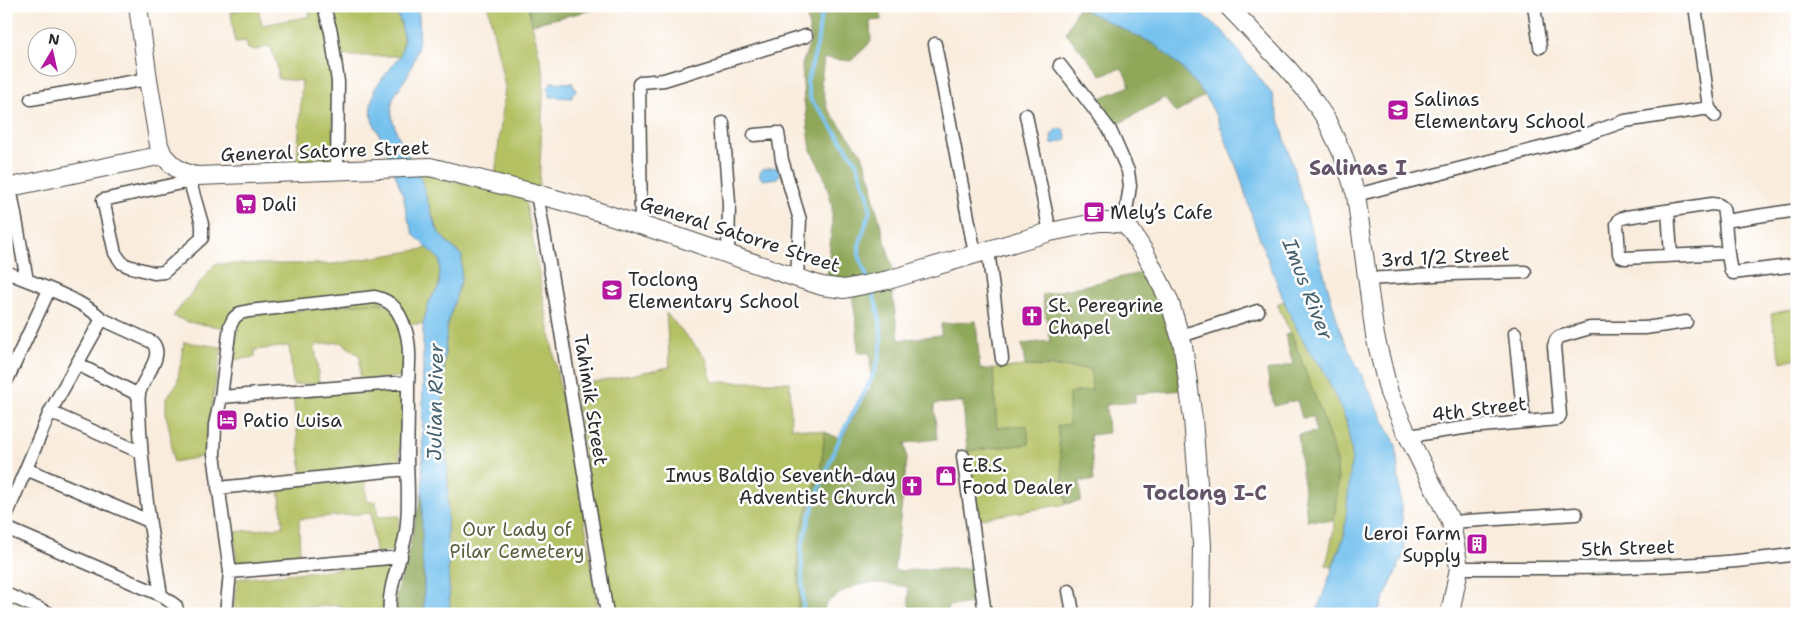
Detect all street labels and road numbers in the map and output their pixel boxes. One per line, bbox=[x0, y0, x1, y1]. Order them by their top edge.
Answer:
street label: General Satorre Street bbox=[220, 135, 430, 167]
street label: General Satorre Street bbox=[637, 190, 843, 278]
street label: 3rd 1/2 Street bbox=[1380, 241, 1510, 273]
street label: Tahimik Street bbox=[568, 333, 614, 467]
street label: 4th Street bbox=[1430, 391, 1528, 427]
street label: 5th Street bbox=[1581, 534, 1675, 562]

